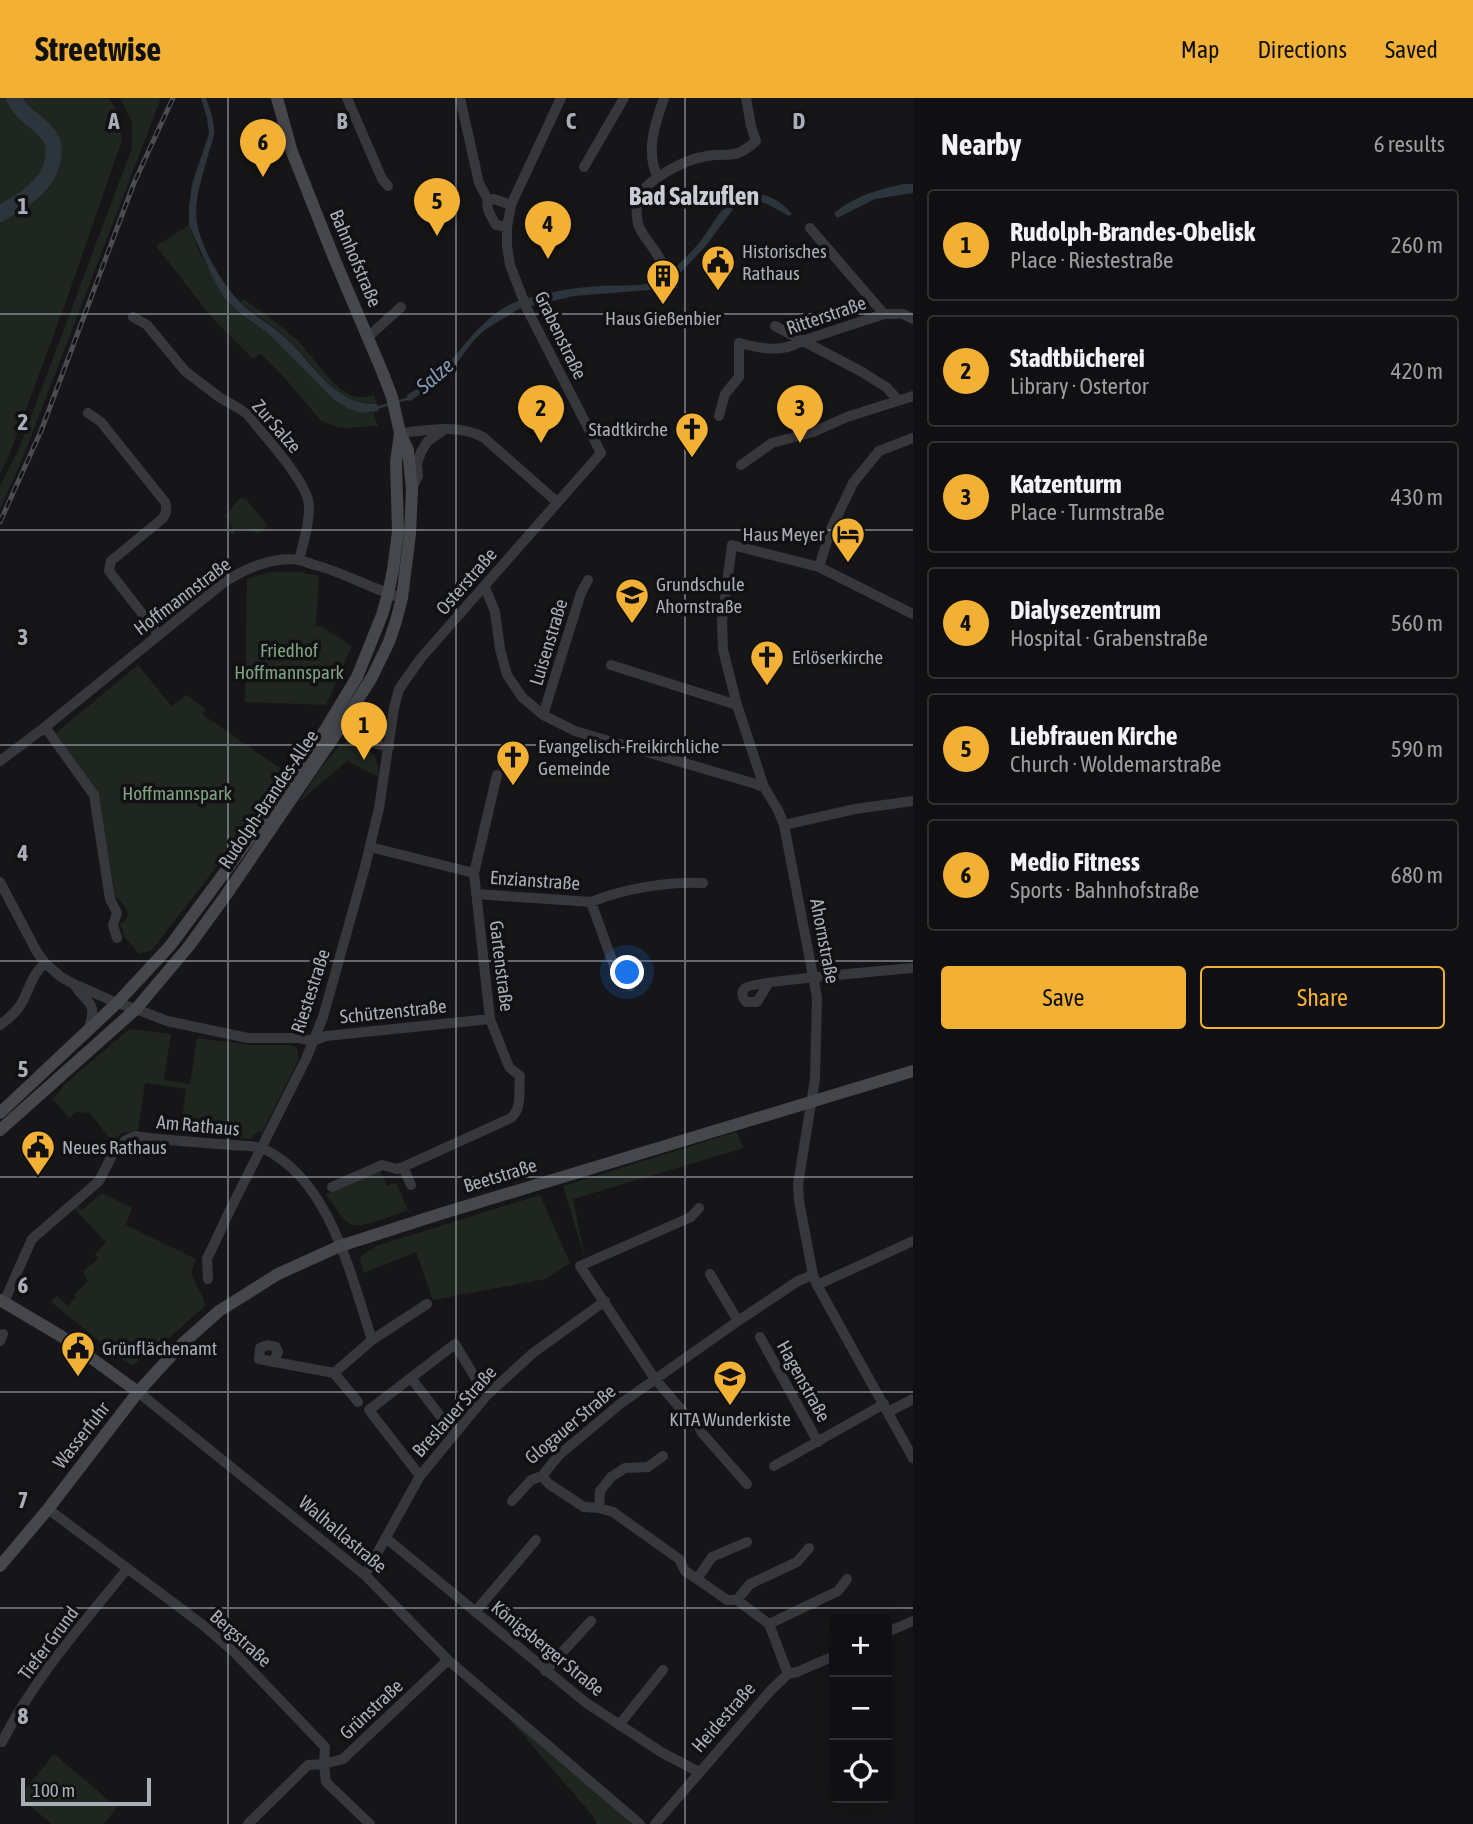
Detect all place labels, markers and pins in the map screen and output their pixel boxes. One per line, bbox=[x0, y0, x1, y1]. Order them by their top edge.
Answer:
pin: 6 bbox=[240, 119, 286, 177]
pin: 5 bbox=[414, 178, 460, 236]
pin: 4 bbox=[525, 201, 571, 259]
place label: Historisches Rathaus bbox=[742, 240, 827, 284]
public building icon: Historisches Rathaus bbox=[699, 243, 737, 292]
building icon: Haus Gießenbier bbox=[644, 257, 682, 306]
place label: Haus Gießenbier bbox=[605, 307, 721, 329]
pin: 2 bbox=[518, 385, 564, 443]
pin: 3 bbox=[777, 385, 823, 443]
church icon: Stadtkirche bbox=[673, 410, 711, 459]
place label: Stadtkirche bbox=[589, 418, 668, 440]
hotel icon: Haus Meyer bbox=[829, 515, 867, 564]
place label: Haus Meyer bbox=[743, 523, 824, 545]
place label: Grundschule Ahornstraße bbox=[656, 573, 745, 617]
school or university icon: Grundschule Ahornstraße bbox=[613, 576, 651, 625]
church icon: Erlöserkirche bbox=[748, 638, 786, 687]
place label: Erlöserkirche bbox=[792, 646, 883, 668]
pin: 1 bbox=[341, 702, 387, 760]
place label: Evangelisch-Freikirchliche Gemeinde bbox=[538, 735, 719, 779]
church icon: Evangelisch-Freikirchliche Gemeinde bbox=[494, 738, 532, 787]
public building icon: Neues Rathaus bbox=[19, 1128, 57, 1177]
place label: Neues Rathaus bbox=[62, 1136, 167, 1158]
public building icon: Grünflächenamt bbox=[59, 1329, 97, 1378]
place label: Grünflächenamt bbox=[102, 1337, 217, 1359]
school or university icon: KITA Wunderkiste bbox=[711, 1358, 749, 1407]
place label: KITA Wunderkiste bbox=[669, 1408, 791, 1430]

